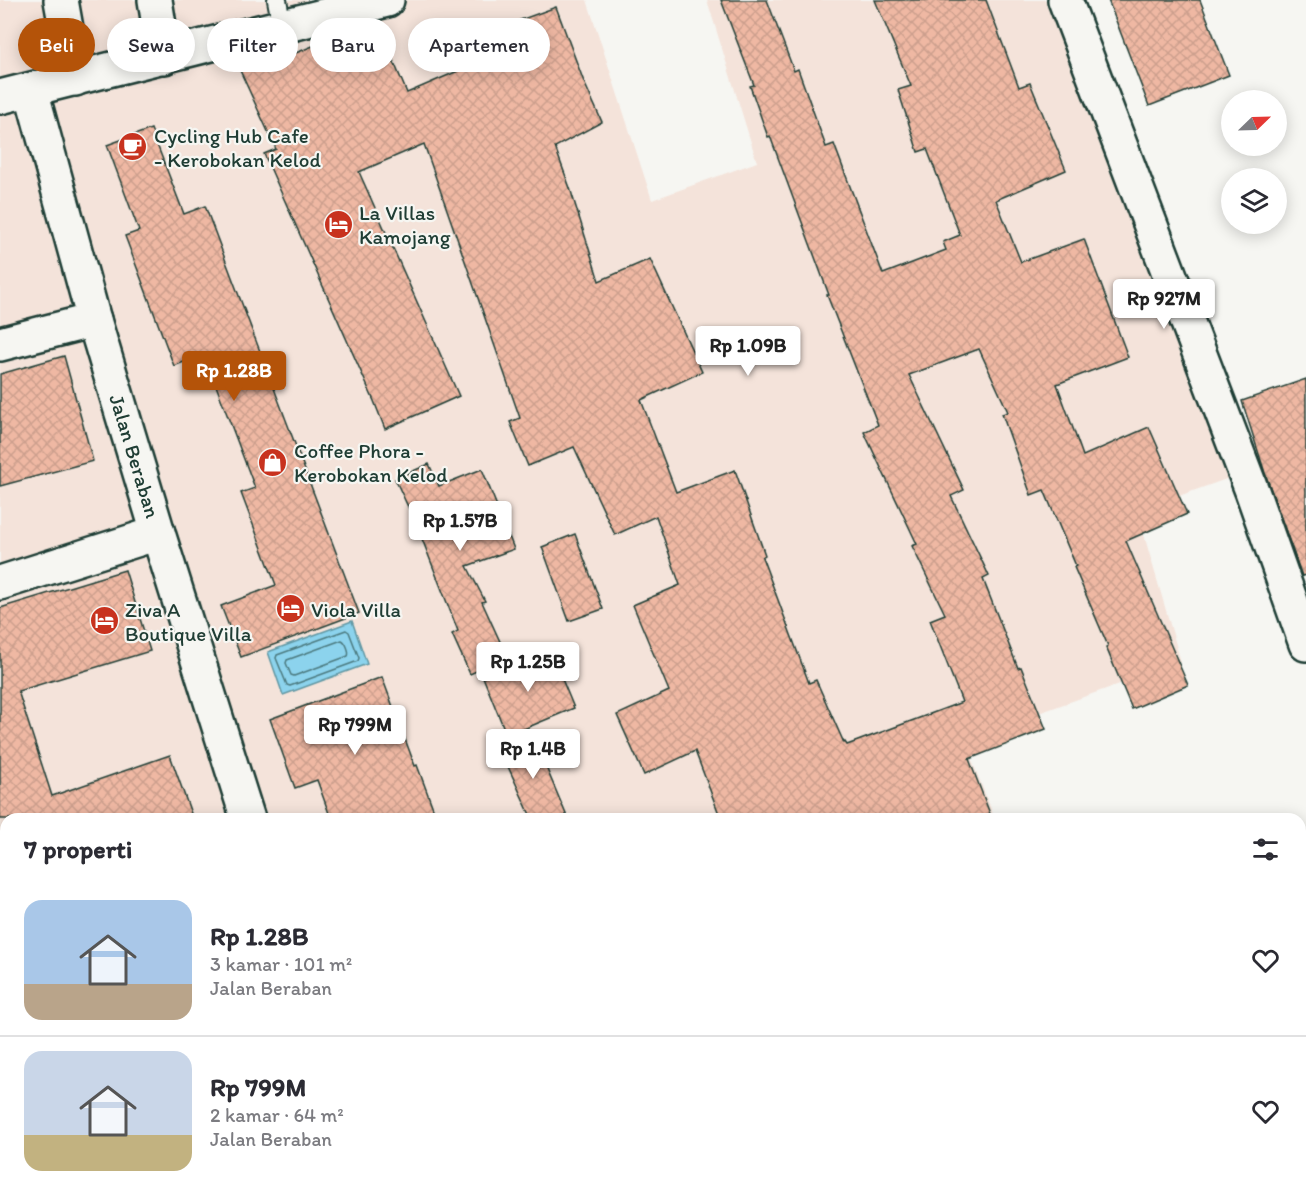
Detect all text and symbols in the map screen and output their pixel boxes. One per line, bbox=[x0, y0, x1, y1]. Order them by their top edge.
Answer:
chip: Beli bbox=[18, 18, 95, 72]
chip: Sewa bbox=[107, 18, 195, 72]
chip: Filter bbox=[207, 18, 298, 72]
chip: Baru bbox=[310, 18, 396, 72]
chip: Apartemen bbox=[408, 18, 550, 72]
north arrow bbox=[1221, 90, 1287, 156]
map controls bbox=[1221, 90, 1287, 234]
place label: Cycling Hub Cafe - Kerobokan Kelod bbox=[154, 123, 321, 172]
cafe icon: Cycling Hub Cafe - Kerobokan Kelod bbox=[117, 131, 149, 163]
button: layers bbox=[1221, 168, 1287, 234]
place label: La Villas Kamojang bbox=[359, 200, 451, 249]
hotel icon: La Villas Kamojang bbox=[322, 208, 354, 240]
pin: Rp 927M bbox=[1109, 279, 1219, 330]
text: Rp 927M bbox=[1127, 286, 1201, 310]
pin: Rp 1.09B bbox=[686, 326, 810, 377]
text: Rp 1.09B bbox=[709, 333, 787, 357]
pin: Rp 1.28B bbox=[172, 351, 296, 402]
text: Rp 1.28B bbox=[196, 358, 272, 382]
street label: Jalan Beraban bbox=[104, 391, 166, 521]
place label: Coffee Phora - Kerobokan Kelod bbox=[294, 438, 448, 487]
shop icon: Coffee Phora - Kerobokan Kelod bbox=[257, 446, 289, 478]
pin: Rp 1.57B bbox=[398, 501, 522, 552]
text: Rp 1.57B bbox=[423, 508, 497, 532]
hotel icon: Viola Villa bbox=[274, 593, 306, 625]
place label: Ziva A Boutique Villa bbox=[125, 597, 252, 646]
place label: Viola Villa bbox=[311, 597, 401, 622]
hotel icon: Ziva A Boutique Villa bbox=[88, 605, 120, 637]
pin: Rp 1.25B bbox=[466, 642, 590, 693]
text: Rp 1.25B bbox=[490, 649, 566, 673]
pin: Rp 799M bbox=[300, 705, 410, 756]
text: Rp 799M bbox=[318, 712, 392, 736]
pin: Rp 1.4B bbox=[478, 729, 588, 780]
text: Rp 1.4B bbox=[500, 736, 566, 760]
text: 7 properti bbox=[24, 833, 132, 865]
icon: filters bbox=[1249, 833, 1282, 866]
text: Rp 1.28B bbox=[210, 920, 309, 952]
icon: home bbox=[72, 924, 144, 996]
icon: heart bbox=[1249, 944, 1282, 977]
text: 3 kamar · 101 m² bbox=[210, 952, 352, 976]
text: Jalan Beraban bbox=[210, 976, 332, 1000]
text: Rp 799M bbox=[210, 1071, 306, 1103]
icon: home bbox=[72, 1075, 144, 1147]
icon: heart bbox=[1249, 1095, 1282, 1128]
text: 2 kamar · 64 m² bbox=[210, 1103, 344, 1127]
text: Jalan Beraban bbox=[210, 1127, 332, 1151]

